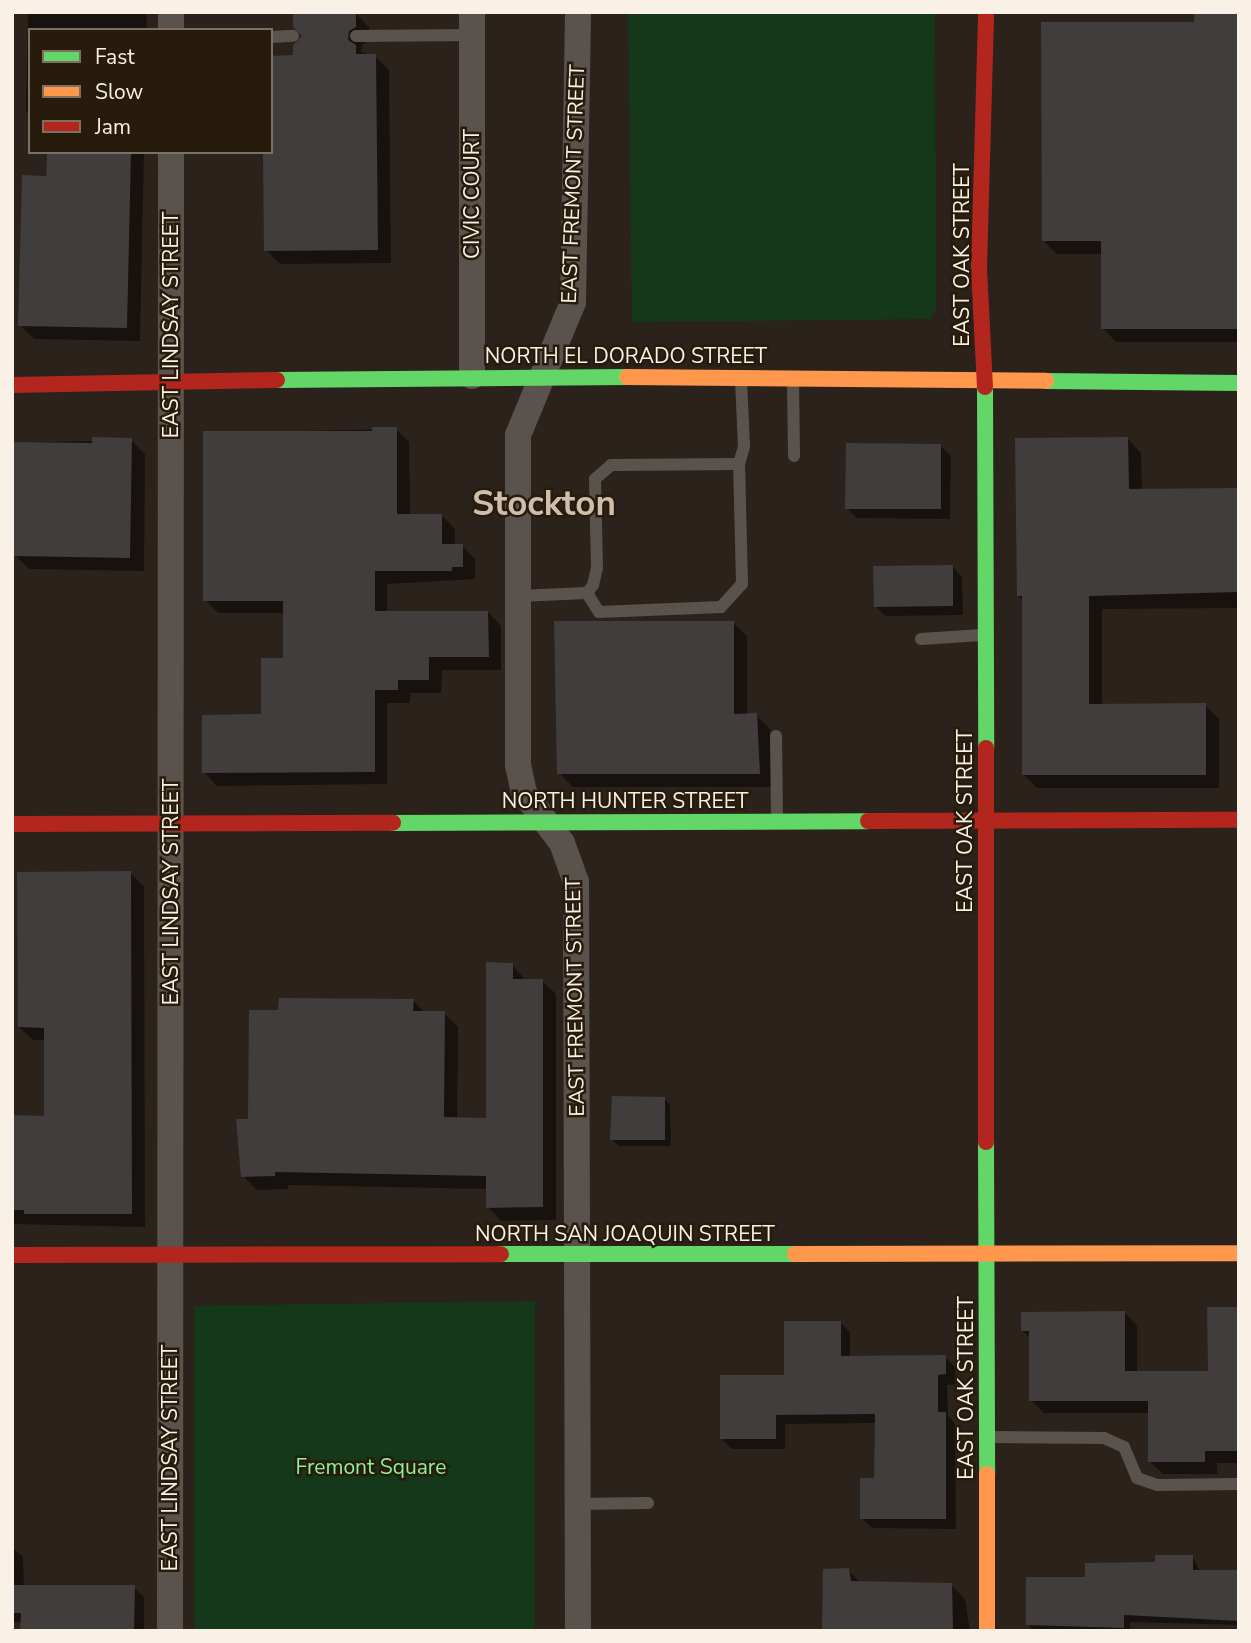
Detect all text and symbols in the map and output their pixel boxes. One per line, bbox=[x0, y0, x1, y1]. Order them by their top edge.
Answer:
legend bbox=[28, 28, 273, 154]
text: Fast bbox=[95, 43, 135, 71]
street label: EAST FREMONT STREET bbox=[556, 64, 590, 304]
text: Slow bbox=[95, 78, 143, 106]
text: Jam bbox=[95, 113, 131, 141]
street label: CIVIC COURT bbox=[459, 129, 485, 259]
street label: EAST OAK STREET bbox=[949, 163, 975, 347]
street label: EAST LINDSAY STREET bbox=[158, 212, 184, 438]
street label: NORTH EL DORADO STREET bbox=[485, 343, 767, 369]
district label: Stockton bbox=[472, 483, 616, 525]
street label: EAST OAK STREET bbox=[952, 729, 978, 913]
street label: EAST LINDSAY STREET bbox=[158, 779, 184, 1005]
street label: NORTH HUNTER STREET bbox=[502, 788, 748, 814]
street label: EAST FREMONT STREET bbox=[560, 877, 590, 1117]
street label: NORTH SAN JOAQUIN STREET bbox=[475, 1221, 775, 1247]
street label: EAST OAK STREET bbox=[953, 1296, 979, 1480]
street label: EAST LINDSAY STREET bbox=[157, 1345, 183, 1571]
park label: Fremont Square bbox=[296, 1454, 446, 1480]

